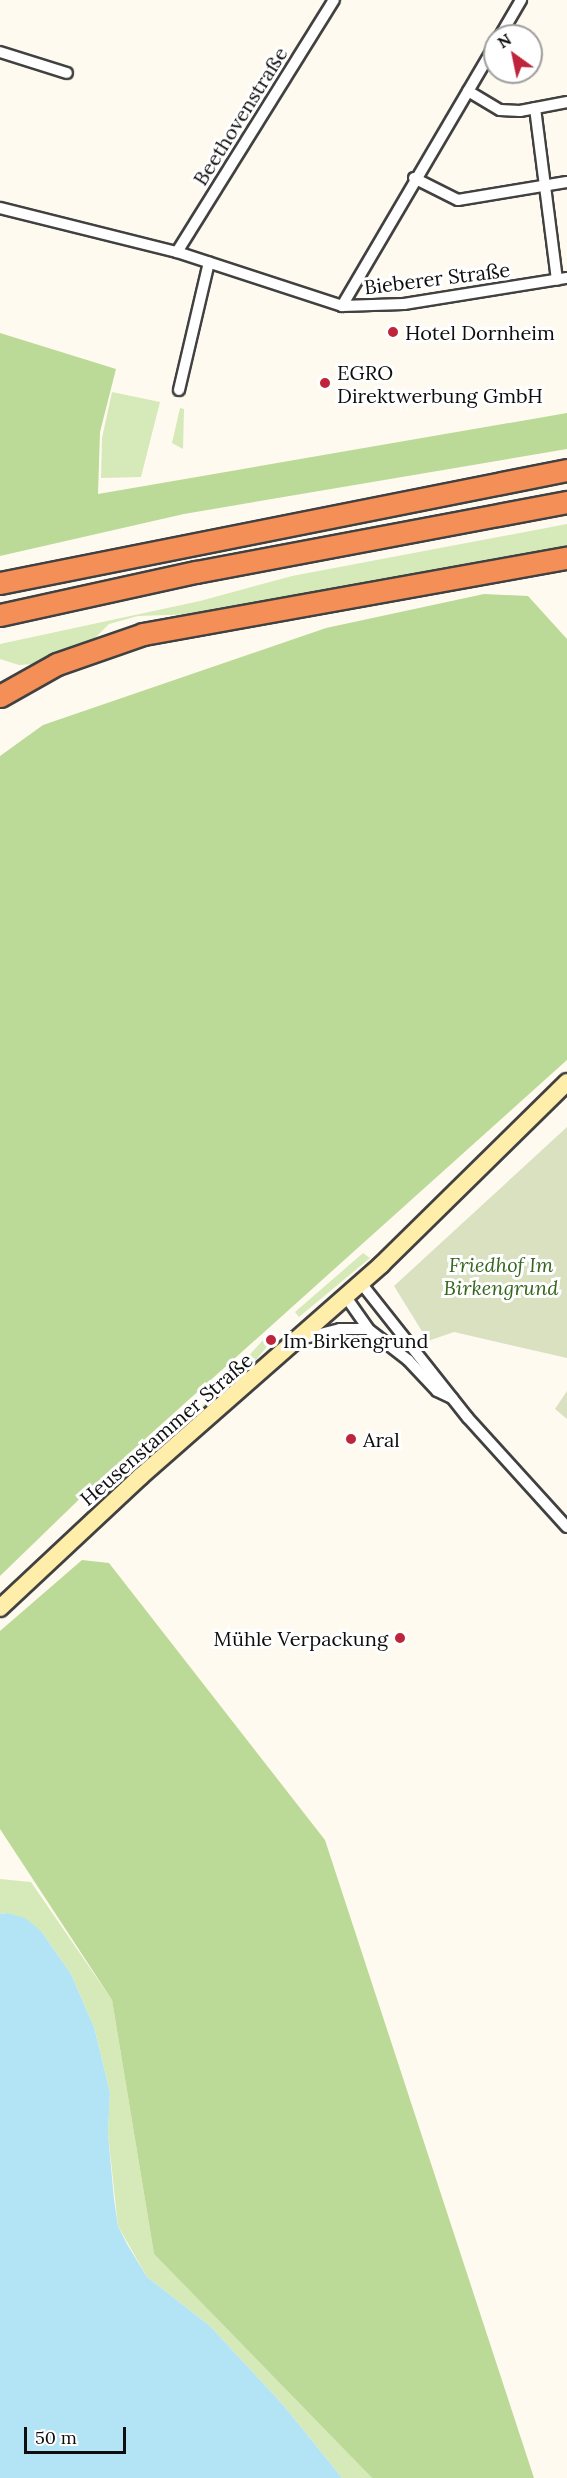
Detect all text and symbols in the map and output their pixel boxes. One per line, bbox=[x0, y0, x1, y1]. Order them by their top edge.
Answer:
north arrow bbox=[483, 24, 543, 84]
text: N bbox=[494, 29, 515, 52]
street label: Beethovenstraße bbox=[188, 42, 292, 190]
street label: Bieberer Straße bbox=[363, 257, 511, 299]
place label: Hotel Dornheim bbox=[405, 320, 555, 344]
marker: Hotel Dornheim bbox=[386, 325, 400, 339]
place label: EGRO Direktwerbung GmbH bbox=[337, 360, 543, 407]
marker: EGRO Direktwerbung GmbH bbox=[318, 376, 332, 390]
park label: Friedhof Im Birkengrund bbox=[444, 1252, 558, 1299]
place label: Im Birkengrund bbox=[283, 1328, 428, 1352]
marker: Im Birkengrund bbox=[264, 1333, 278, 1347]
street label: Heusenstammer Straße bbox=[75, 1348, 257, 1510]
place label: Aral bbox=[363, 1427, 400, 1451]
marker: Aral bbox=[344, 1432, 358, 1446]
place label: Mühle Verpackung bbox=[214, 1626, 388, 1650]
marker: Mühle Verpackung bbox=[393, 1631, 407, 1645]
scale bar bbox=[27, 2415, 129, 2453]
text: 50 m bbox=[35, 2426, 77, 2449]

